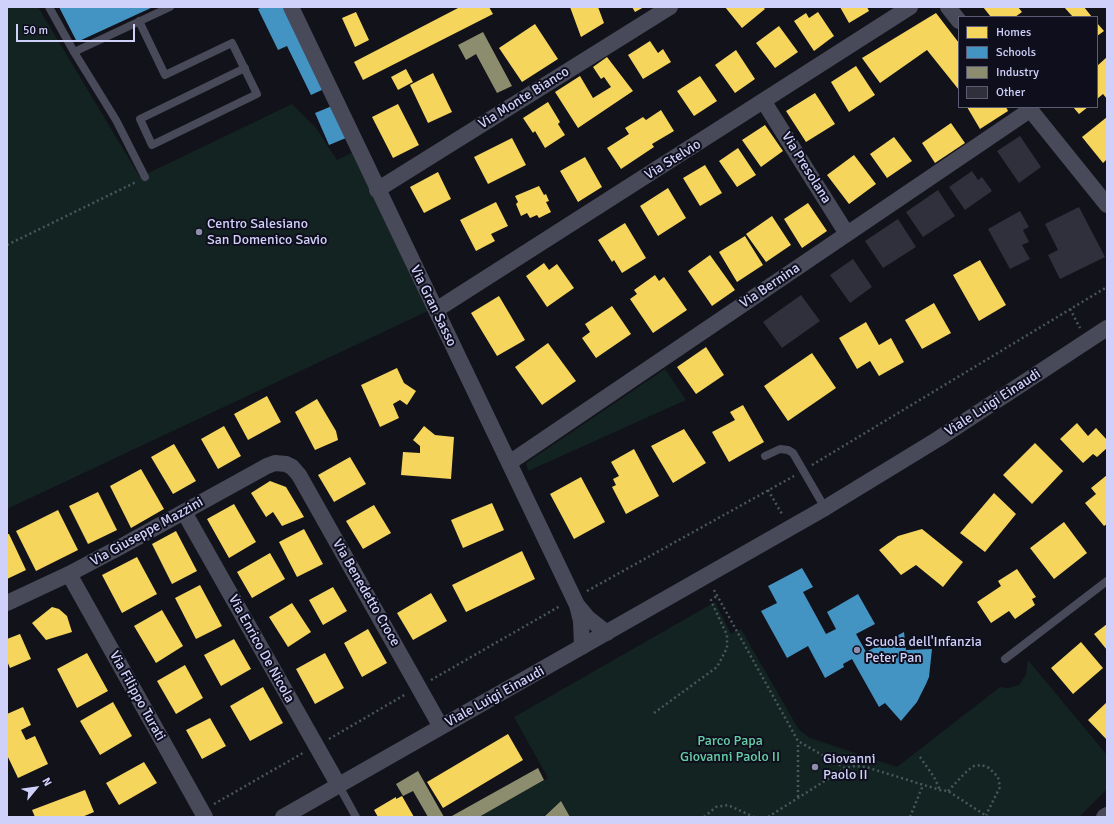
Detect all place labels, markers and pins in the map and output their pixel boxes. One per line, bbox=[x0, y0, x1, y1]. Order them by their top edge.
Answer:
place label: Centro Salesiano San Domenico Savio bbox=[207, 216, 327, 248]
marker: Centro Salesiano San Domenico Savio bbox=[194, 227, 204, 237]
place label: Scuola dell'Infanzia Peter Pan bbox=[865, 634, 982, 666]
marker: Scuola dell'Infanzia Peter Pan bbox=[852, 645, 862, 655]
place label: Giovanni Paolo II bbox=[823, 751, 875, 784]
marker: Giovanni Paolo II bbox=[810, 762, 820, 772]

